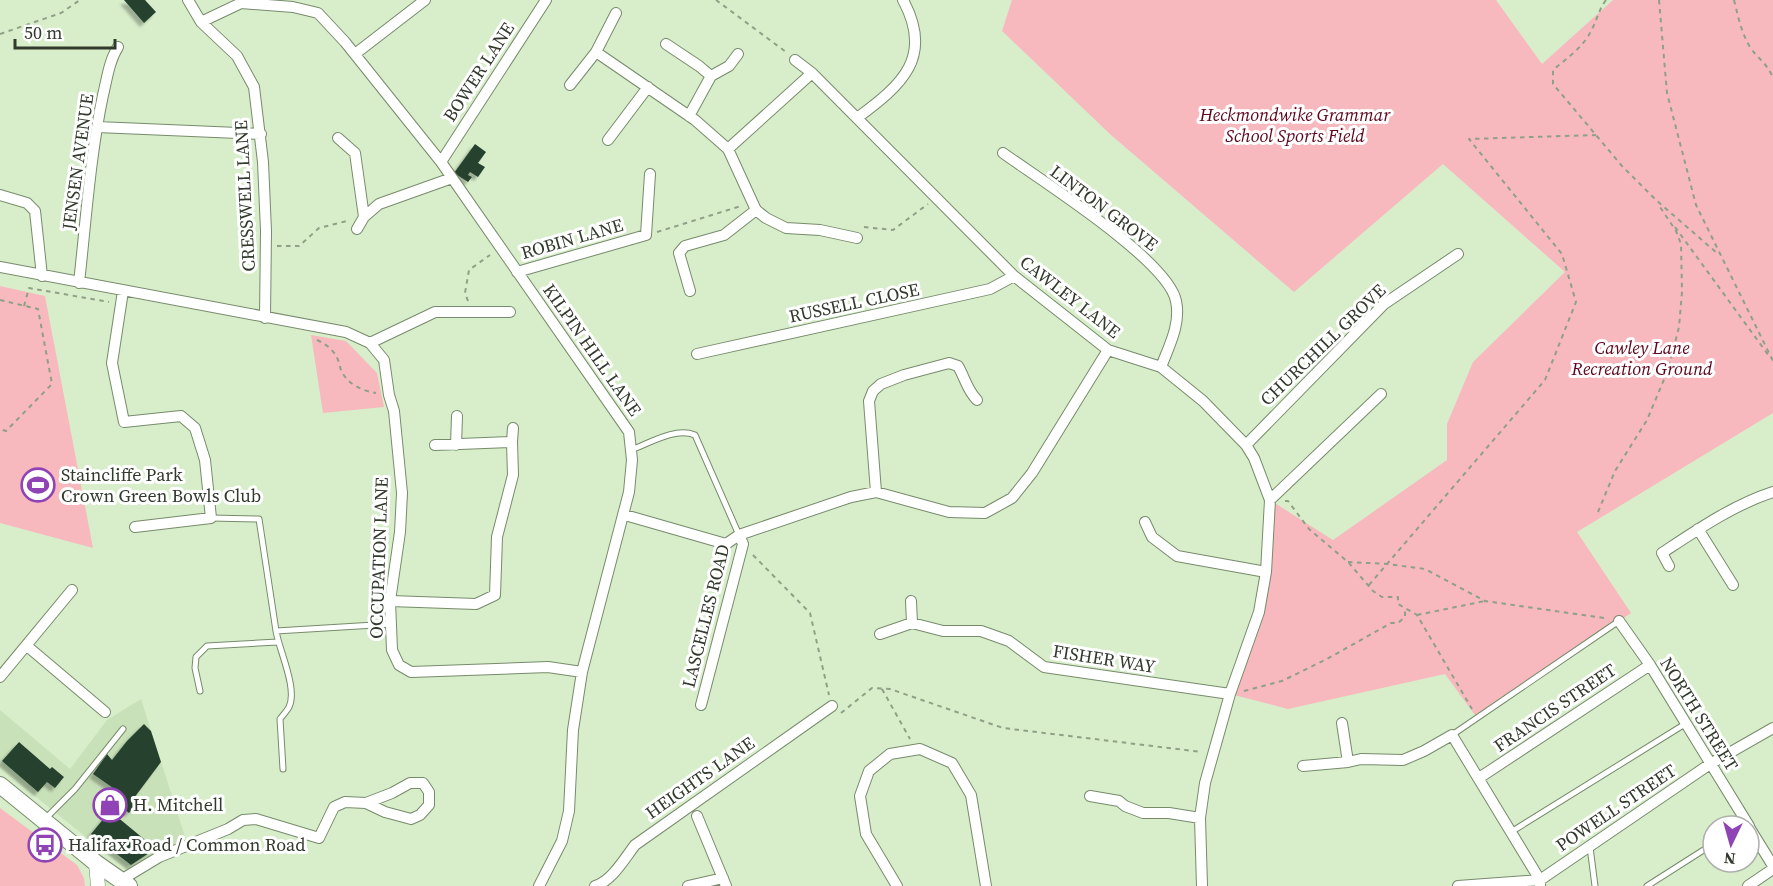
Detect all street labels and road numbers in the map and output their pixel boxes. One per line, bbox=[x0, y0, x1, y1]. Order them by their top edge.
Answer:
street label: BOWER LANE bbox=[437, 17, 520, 126]
street label: JENSEN AVENUE bbox=[55, 92, 99, 233]
street label: CRESSWELL LANE bbox=[228, 120, 261, 272]
street label: LINTON GROVE bbox=[1045, 159, 1164, 257]
street label: ROBIN LANE bbox=[518, 212, 626, 265]
street label: CAWLEY LANE bbox=[1015, 249, 1126, 344]
street label: RUSSELL CLOSE bbox=[787, 276, 921, 329]
street label: CHURCHILL GROVE bbox=[1254, 278, 1391, 411]
street label: KILPIN HILL LANE bbox=[537, 279, 648, 421]
street label: OCCUPATION LANE bbox=[363, 477, 394, 639]
street label: LASCELLES ROAD bbox=[676, 542, 735, 690]
street label: FISHER WAY bbox=[1051, 638, 1158, 679]
street label: NORTH STREET bbox=[1654, 652, 1744, 775]
street label: FRANCIS STREET bbox=[1489, 657, 1621, 758]
street label: HEIGHTS LANE bbox=[640, 730, 760, 825]
street label: POWELL STREET bbox=[1550, 758, 1681, 857]

